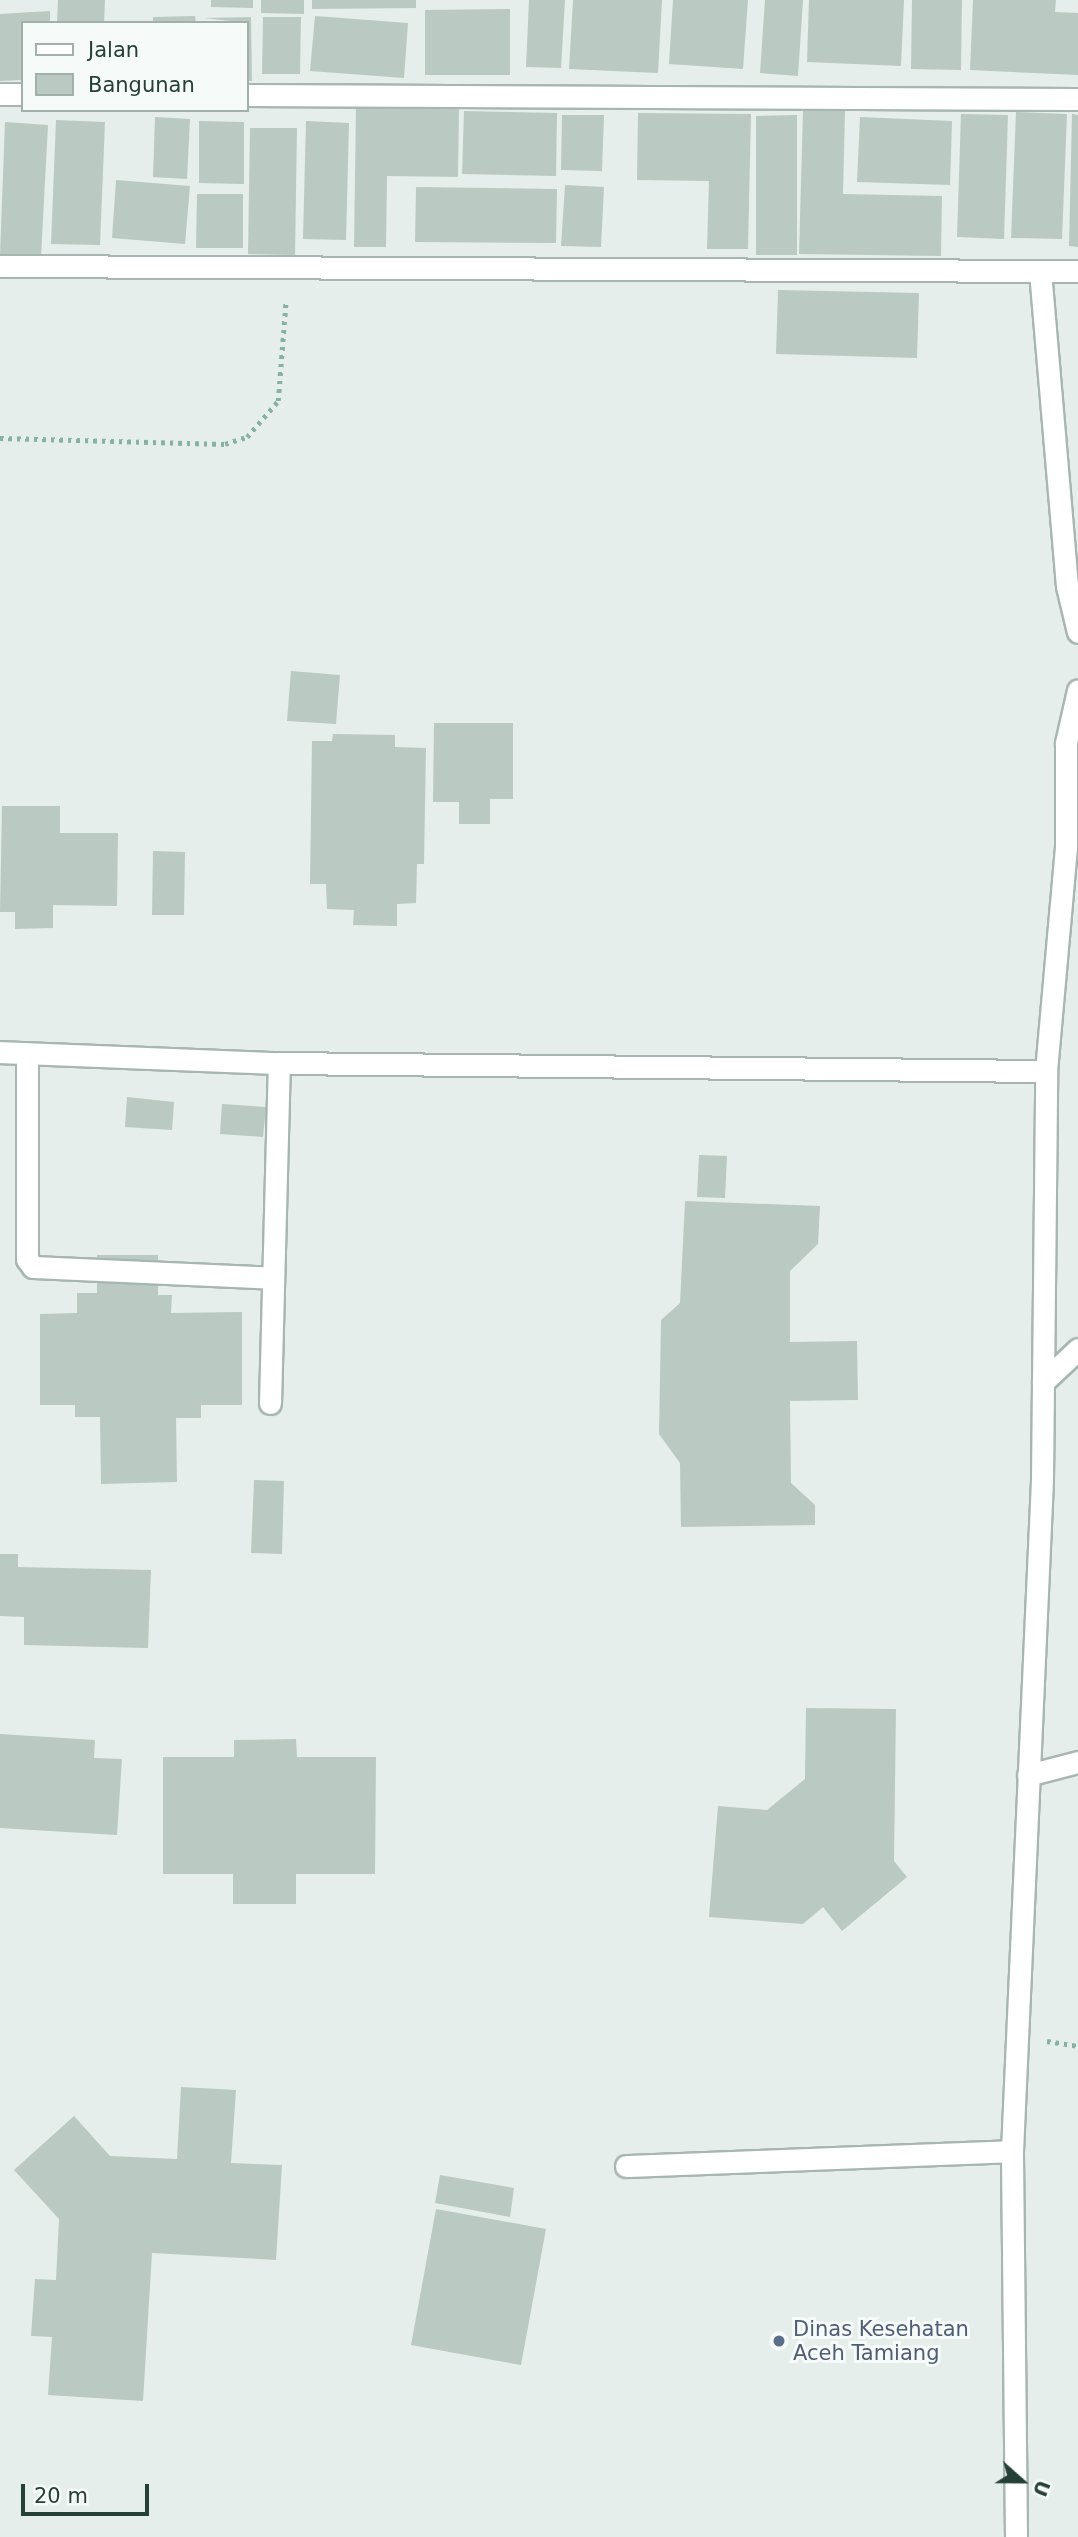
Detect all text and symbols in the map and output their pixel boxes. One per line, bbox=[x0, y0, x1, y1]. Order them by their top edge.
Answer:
legend bbox=[21, 21, 248, 112]
text: Jalan bbox=[88, 38, 139, 62]
text: Bangunan bbox=[88, 73, 195, 97]
place label: Dinas Kesehatan Aceh Tamiang bbox=[793, 2316, 969, 2366]
marker: Dinas Kesehatan Aceh Tamiang bbox=[771, 2333, 787, 2349]
north arrow bbox=[987, 2446, 1057, 2516]
scale bar bbox=[24, 2470, 152, 2514]
text: U bbox=[1029, 2477, 1055, 2500]
text: 20 m bbox=[34, 2484, 88, 2508]

